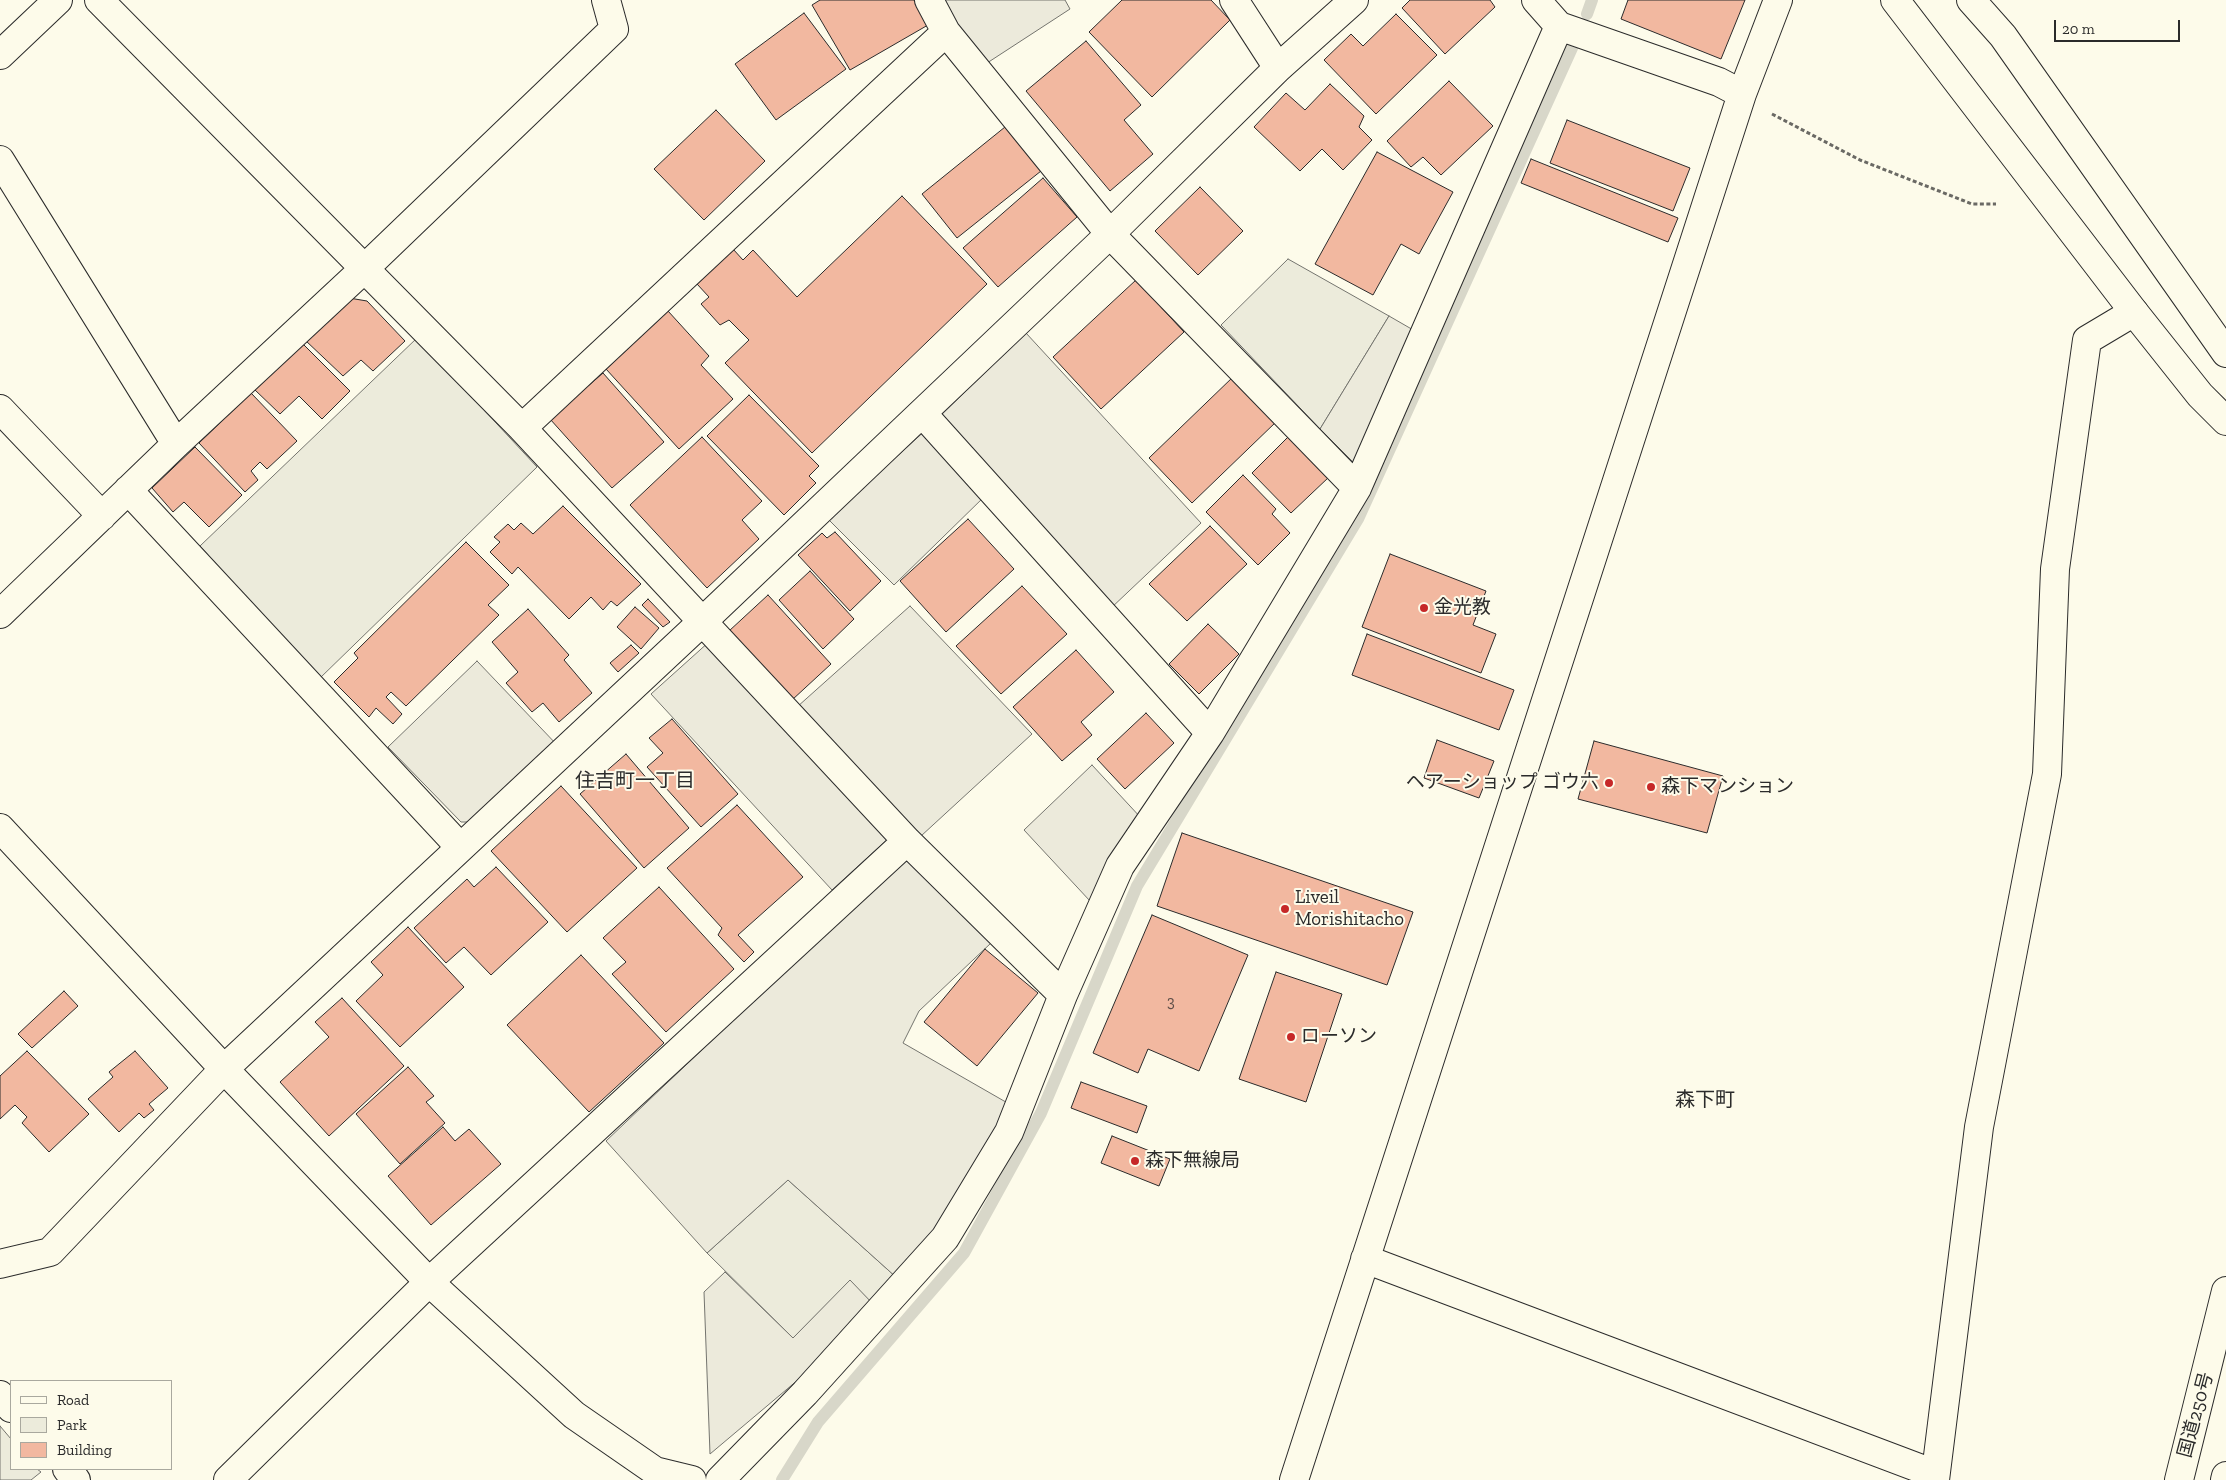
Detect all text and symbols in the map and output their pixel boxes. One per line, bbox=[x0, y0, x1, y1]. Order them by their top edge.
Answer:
scale bar bbox=[2056, 10, 2182, 42]
text: 20 m bbox=[2062, 20, 2095, 38]
place label: 金光教 bbox=[1434, 597, 1491, 619]
marker: 金光教 bbox=[1418, 602, 1430, 614]
district label: 住吉町一丁目 bbox=[575, 769, 695, 793]
place label: ヘアーショップ ゴウ六 bbox=[1406, 772, 1599, 794]
place label: 森下マンション bbox=[1661, 776, 1794, 798]
marker: ヘアーショップ ゴウ六 bbox=[1603, 777, 1615, 789]
marker: 森下マンション bbox=[1645, 781, 1657, 793]
place label: Liveil Morishitacho bbox=[1295, 887, 1404, 931]
marker: Liveil Morishitacho bbox=[1279, 903, 1291, 915]
house number: 3 bbox=[1167, 992, 1175, 1012]
place label: ローソン bbox=[1301, 1026, 1377, 1048]
marker: ローソン bbox=[1285, 1031, 1297, 1043]
district label: 森下町 bbox=[1675, 1088, 1735, 1112]
place label: 森下無線局 bbox=[1145, 1150, 1240, 1172]
marker: 森下無線局 bbox=[1129, 1155, 1141, 1167]
street label: 国道250号 bbox=[2174, 1370, 2218, 1460]
legend bbox=[10, 1380, 172, 1470]
text: Road bbox=[57, 1391, 89, 1409]
text: Park bbox=[57, 1416, 87, 1434]
text: Building bbox=[57, 1441, 112, 1459]

